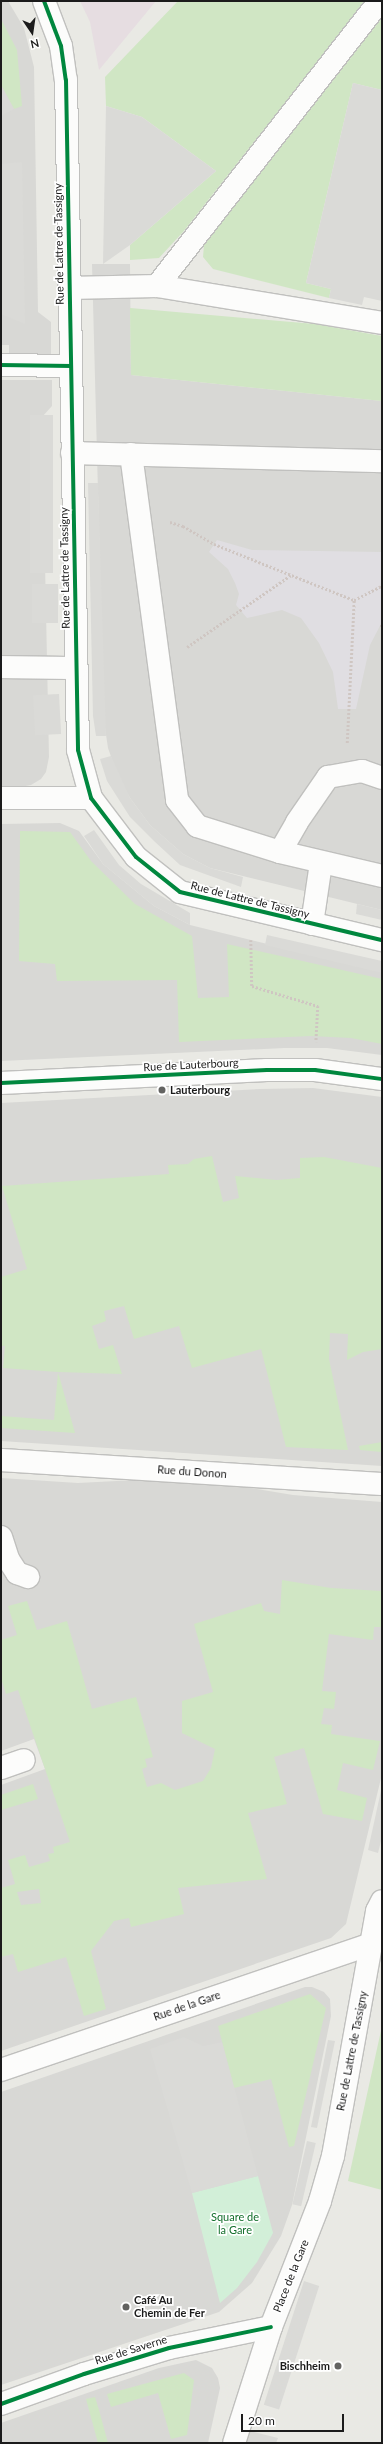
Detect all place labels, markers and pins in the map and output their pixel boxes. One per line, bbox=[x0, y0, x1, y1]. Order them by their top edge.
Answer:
place label: Lauterbourg bbox=[170, 1083, 230, 1097]
marker: Lauterbourg bbox=[157, 1085, 167, 1095]
place label: Café Au Chemin de Fer bbox=[134, 2294, 205, 2320]
marker: Café Au Chemin de Fer bbox=[121, 2302, 131, 2312]
place label: Bischheim bbox=[280, 2359, 330, 2373]
marker: Bischheim bbox=[333, 2361, 343, 2371]

